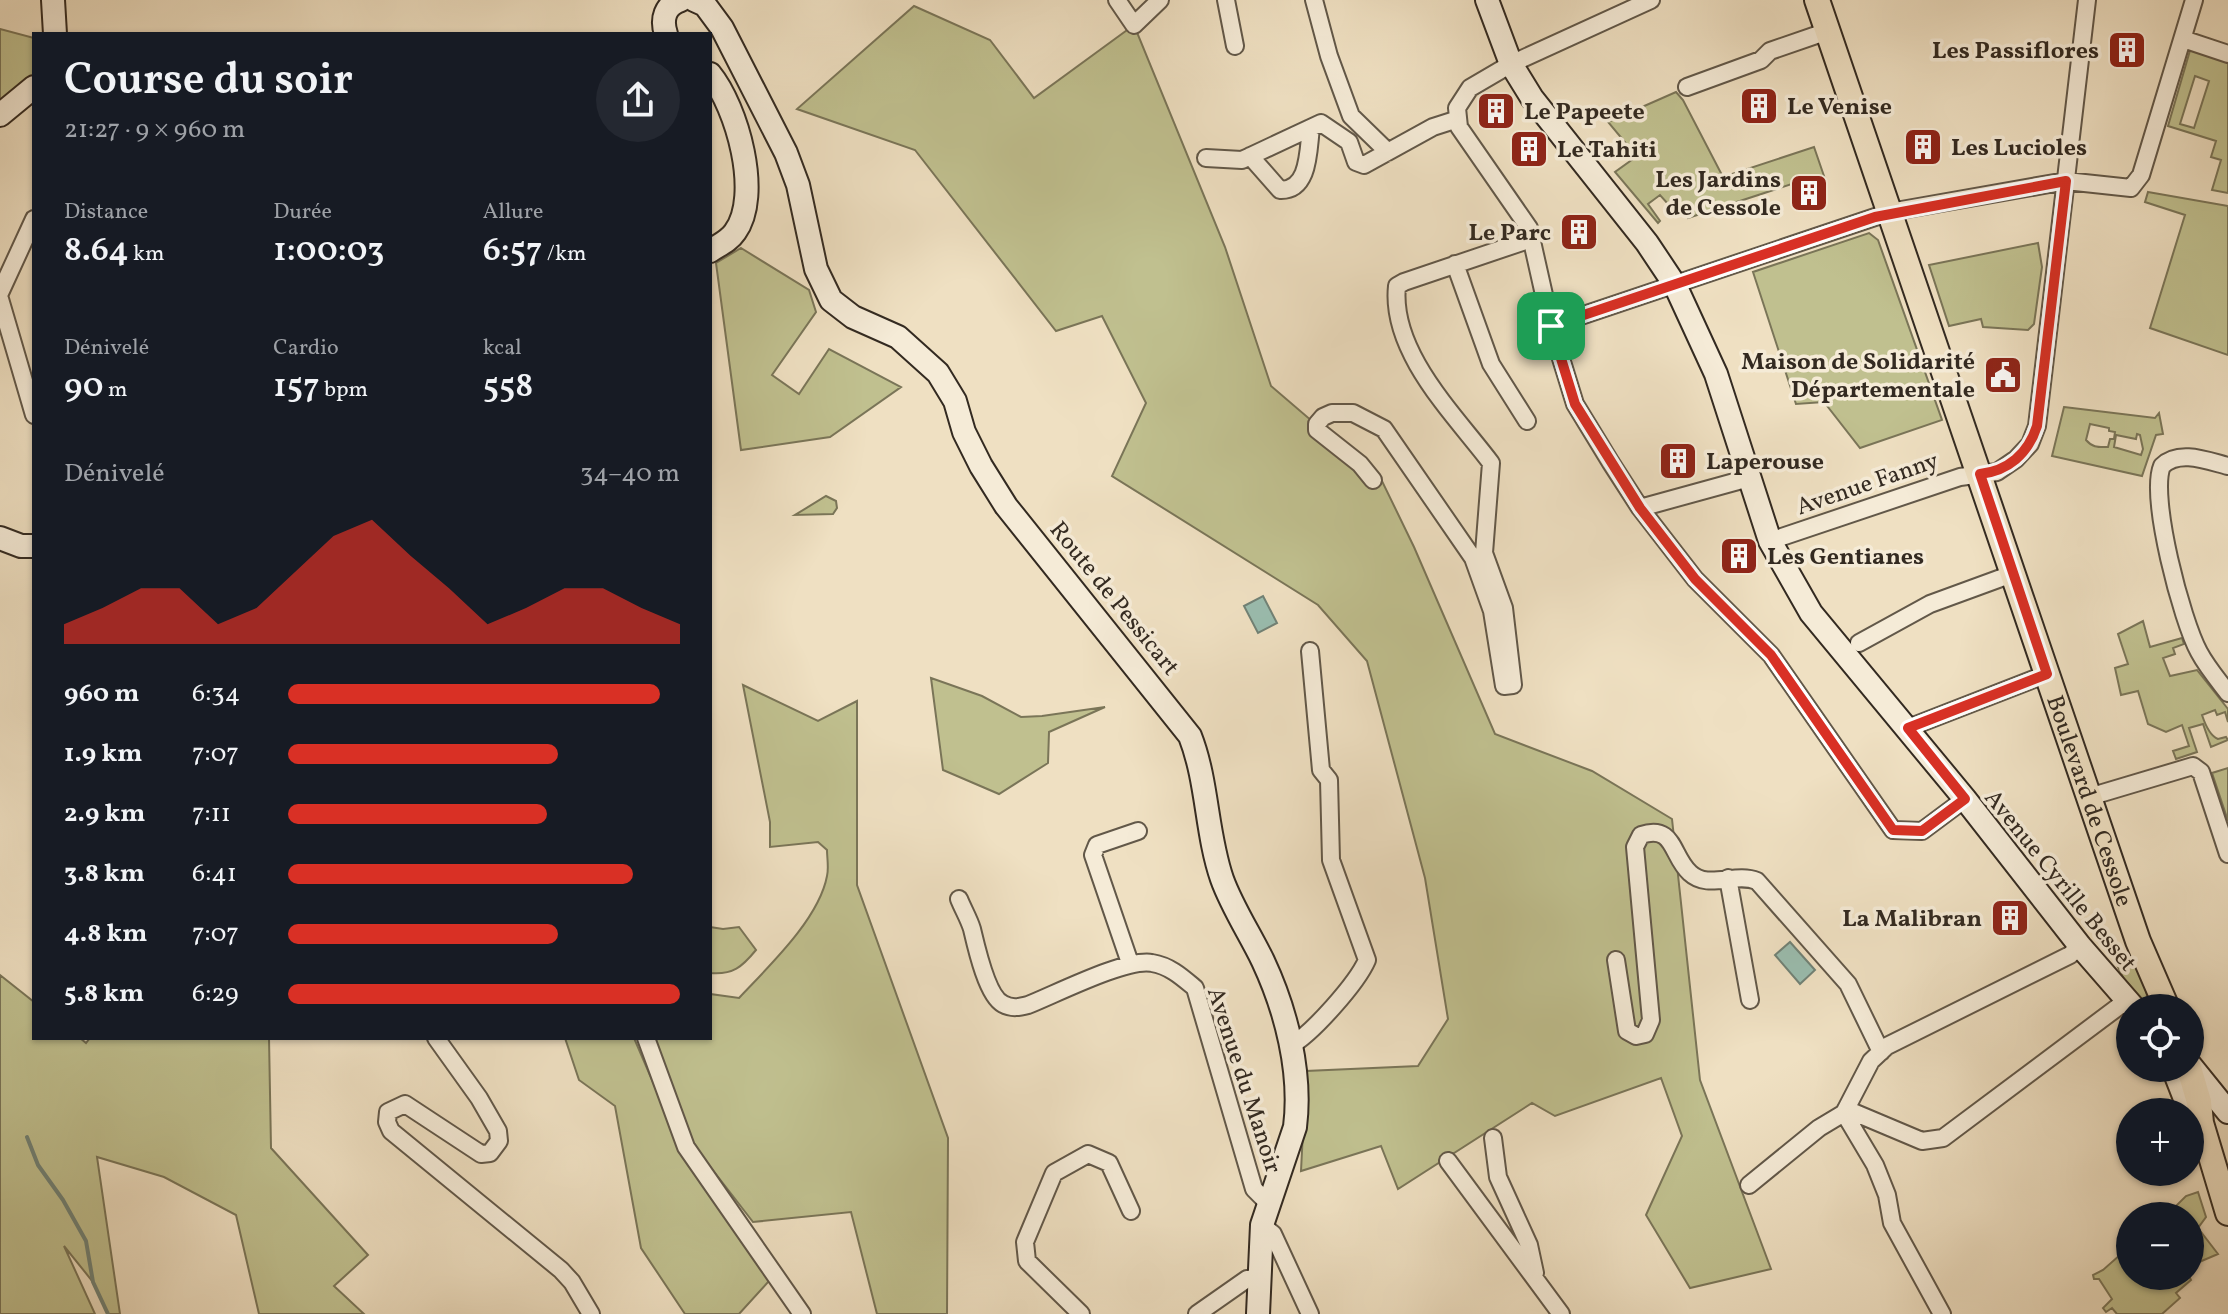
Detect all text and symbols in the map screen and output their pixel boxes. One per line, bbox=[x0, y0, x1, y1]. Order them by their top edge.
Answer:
building icon: Les Passiflores bbox=[2106, 29, 2148, 71]
place label: Les Passiflores bbox=[1932, 35, 2099, 69]
text: Course du soir bbox=[64, 51, 353, 112]
button: share bbox=[596, 58, 680, 142]
building icon: Le Venise bbox=[1738, 85, 1780, 127]
building icon: Le Papeete bbox=[1475, 90, 1517, 132]
place label: Le Venise bbox=[1787, 91, 1892, 125]
place label: Le Papeete bbox=[1524, 96, 1645, 130]
text: 21:27 · 9 × 960 m bbox=[64, 112, 245, 148]
building icon: Les Lucioles bbox=[1902, 126, 1944, 168]
building icon: Le Tahiti bbox=[1508, 128, 1550, 170]
place label: Les Lucioles bbox=[1951, 132, 2087, 166]
place label: Le Tahiti bbox=[1557, 134, 1657, 168]
place label: Les Jardins de Cessole bbox=[1655, 164, 1781, 226]
building icon: Les Jardins de Cessole bbox=[1788, 172, 1830, 214]
text: Distance bbox=[64, 197, 148, 228]
text: Durée bbox=[273, 197, 332, 228]
text: Allure bbox=[483, 197, 543, 228]
building icon: Le Parc bbox=[1558, 211, 1600, 253]
place label: Le Parc bbox=[1468, 217, 1551, 251]
text: 8.64 bbox=[64, 228, 129, 275]
text: 1:00:03 bbox=[273, 228, 384, 275]
text: 6:57 bbox=[483, 228, 542, 275]
text: km bbox=[129, 239, 165, 270]
text: /km bbox=[542, 239, 586, 270]
pin bbox=[1517, 292, 1585, 360]
icon: arrive bbox=[1529, 304, 1573, 348]
text: Dénivelé bbox=[64, 333, 149, 364]
text: Cardio bbox=[273, 333, 339, 364]
text: kcal bbox=[483, 333, 522, 364]
place label: Maison de Solidarité Départementale bbox=[1741, 346, 1975, 408]
public building icon: Maison de Solidarité Départementale bbox=[1982, 354, 2024, 396]
text: 90 bbox=[64, 364, 104, 411]
text: 157 bbox=[273, 364, 320, 411]
text: 558 bbox=[483, 364, 533, 411]
text: m bbox=[104, 375, 127, 406]
text: bpm bbox=[320, 375, 368, 406]
building icon: Laperouse bbox=[1657, 440, 1699, 482]
street label: Avenue Fanny bbox=[1792, 445, 1943, 525]
place label: Laperouse bbox=[1706, 446, 1824, 480]
text: Dénivelé bbox=[64, 456, 165, 492]
text: 34–40 m bbox=[580, 456, 680, 492]
street label: Route de Pessicart bbox=[1040, 515, 1186, 684]
building icon: Les Gentianes bbox=[1718, 535, 1760, 577]
place label: Les Gentianes bbox=[1767, 541, 1924, 575]
text: 960 m bbox=[64, 676, 139, 712]
text: 6:34 bbox=[192, 676, 240, 712]
street label: Boulevard de Cessole bbox=[2036, 691, 2140, 911]
text: 1.9 km bbox=[64, 736, 142, 772]
text: 7:07 bbox=[192, 736, 239, 772]
street label: Avenue Cyrille Besset bbox=[1975, 783, 2144, 980]
text: 2.9 km bbox=[64, 796, 145, 832]
text: 7:11 bbox=[192, 796, 231, 832]
text: 3.8 km bbox=[64, 856, 145, 892]
text: 6:41 bbox=[192, 856, 237, 892]
building icon: La Malibran bbox=[1989, 897, 2031, 939]
place label: La Malibran bbox=[1842, 903, 1982, 937]
text: 4.8 km bbox=[64, 916, 147, 952]
text: 7:07 bbox=[192, 916, 239, 952]
text: 5.8 km bbox=[64, 976, 144, 1012]
text: 6:29 bbox=[192, 976, 239, 1012]
street label: Avenue du Manoir bbox=[1197, 983, 1289, 1178]
map controls bbox=[2116, 994, 2204, 1290]
button: locate bbox=[2116, 994, 2204, 1082]
button: + bbox=[2116, 1098, 2204, 1186]
button: − bbox=[2116, 1202, 2204, 1290]

